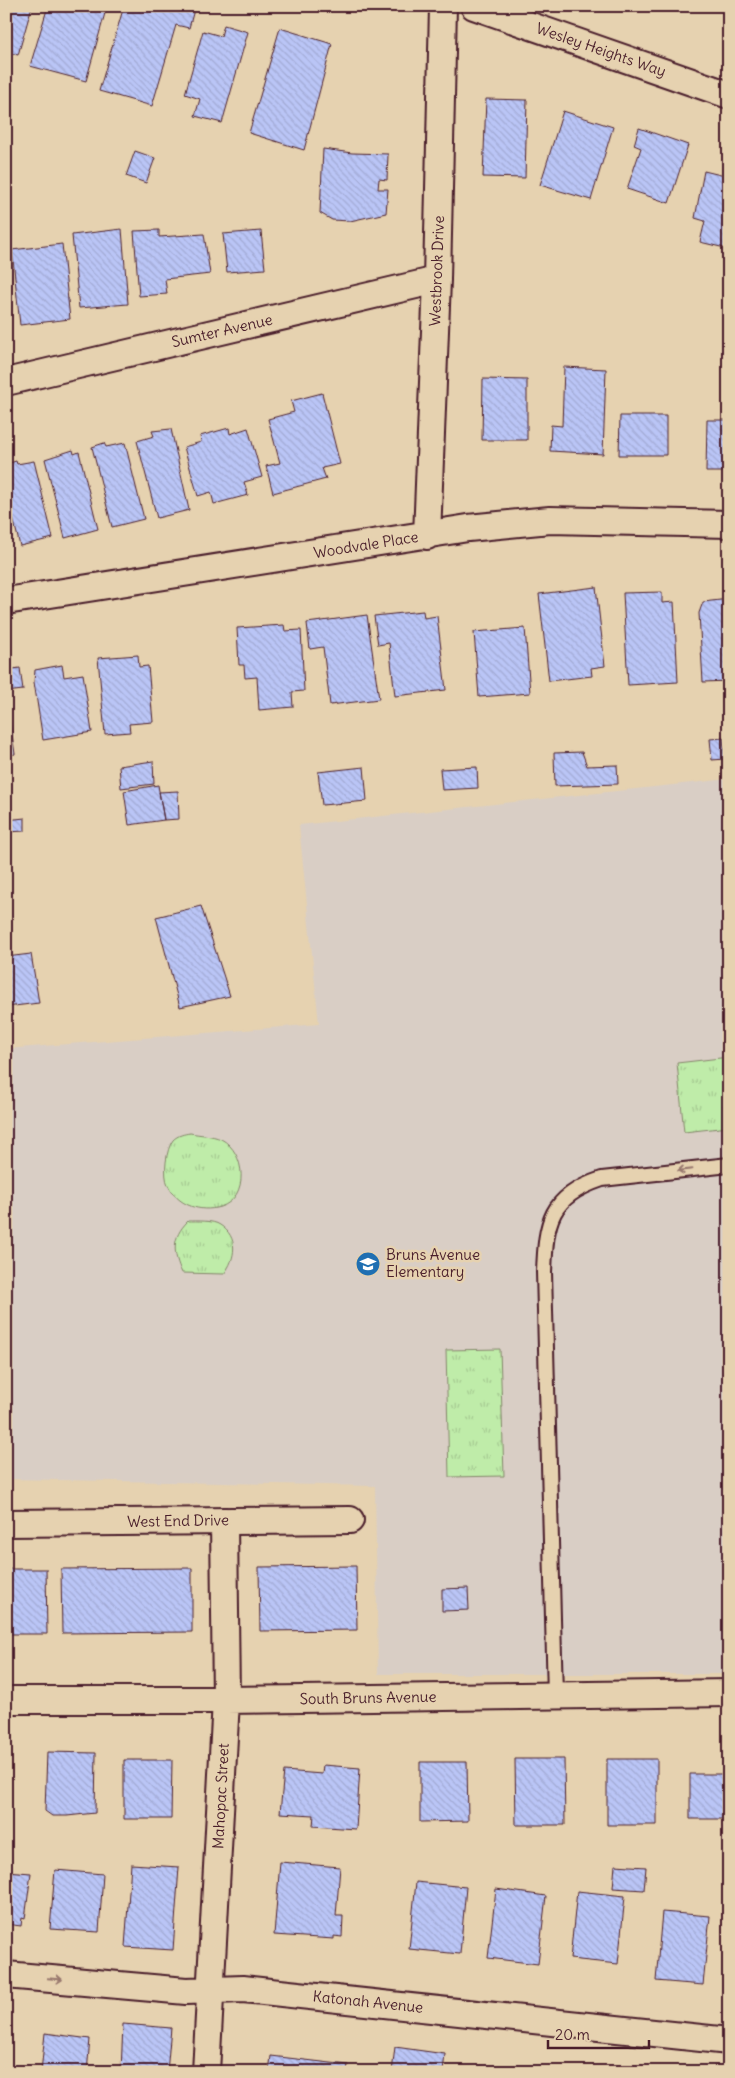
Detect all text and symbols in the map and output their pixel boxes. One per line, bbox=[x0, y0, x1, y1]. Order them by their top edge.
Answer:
street label: Wesley Heights Way bbox=[534, 18, 669, 81]
street label: Westbrook Drive bbox=[425, 215, 448, 327]
street label: Sumter Avenue bbox=[170, 310, 274, 351]
street label: Woodvale Place bbox=[312, 527, 420, 562]
one-way arrow bbox=[677, 1165, 693, 1175]
place label: Bruns Avenue Elementary bbox=[386, 1245, 480, 1281]
school or university icon: Bruns Avenue Elementary bbox=[355, 1251, 381, 1277]
street label: West End Drive bbox=[127, 1510, 229, 1531]
street label: South Bruns Avenue bbox=[299, 1687, 437, 1708]
street label: Mahopac Street bbox=[208, 1743, 233, 1849]
one-way arrow bbox=[47, 1974, 63, 1984]
street label: Katonah Avenue bbox=[312, 1986, 424, 2017]
scale bar bbox=[548, 2018, 649, 2050]
text: 20 m bbox=[555, 2025, 590, 2044]

